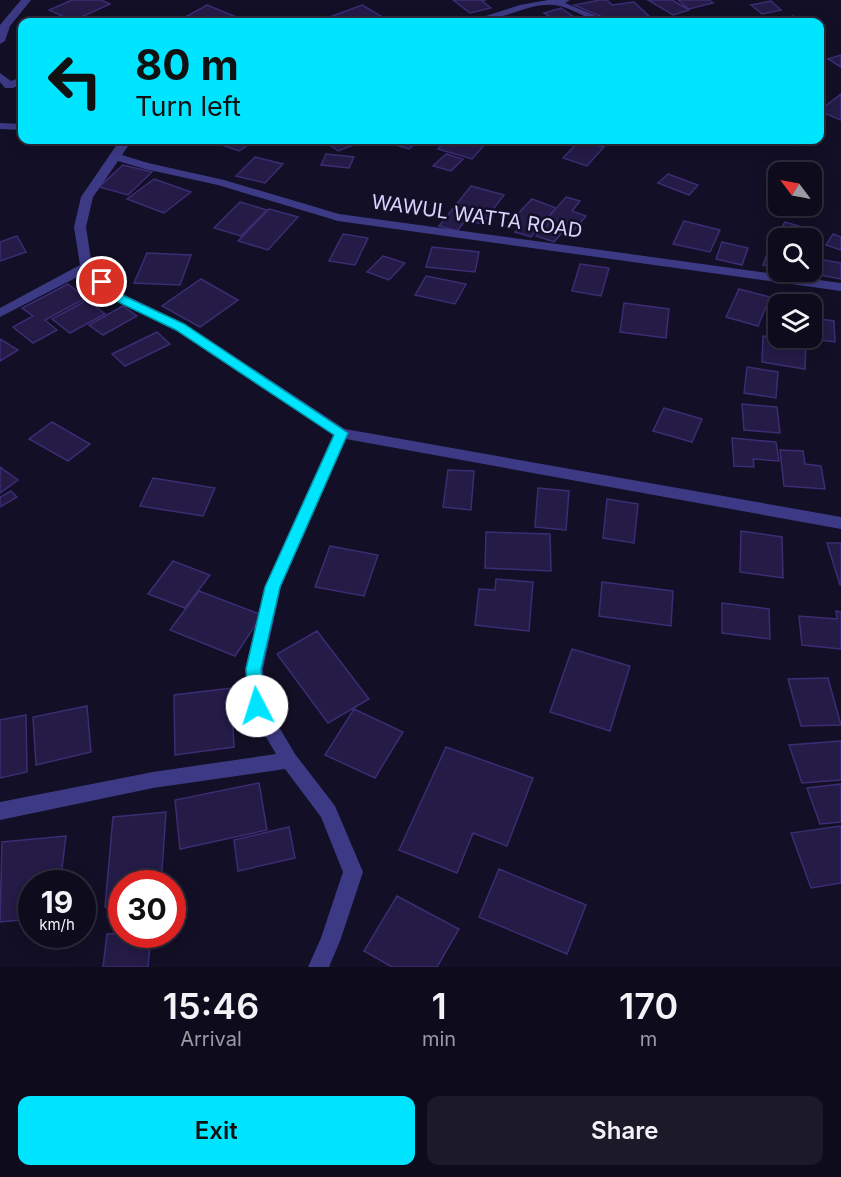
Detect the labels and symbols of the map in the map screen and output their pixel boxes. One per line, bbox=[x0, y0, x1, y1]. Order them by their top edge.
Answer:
north arrow bbox=[768, 162, 822, 216]
street label: WAWUL WATTA ROAD bbox=[370, 189, 584, 243]
pin bbox=[76, 256, 127, 307]
position arrow bbox=[225, 674, 289, 738]
speed limit sign: 30 bbox=[108, 870, 186, 948]

